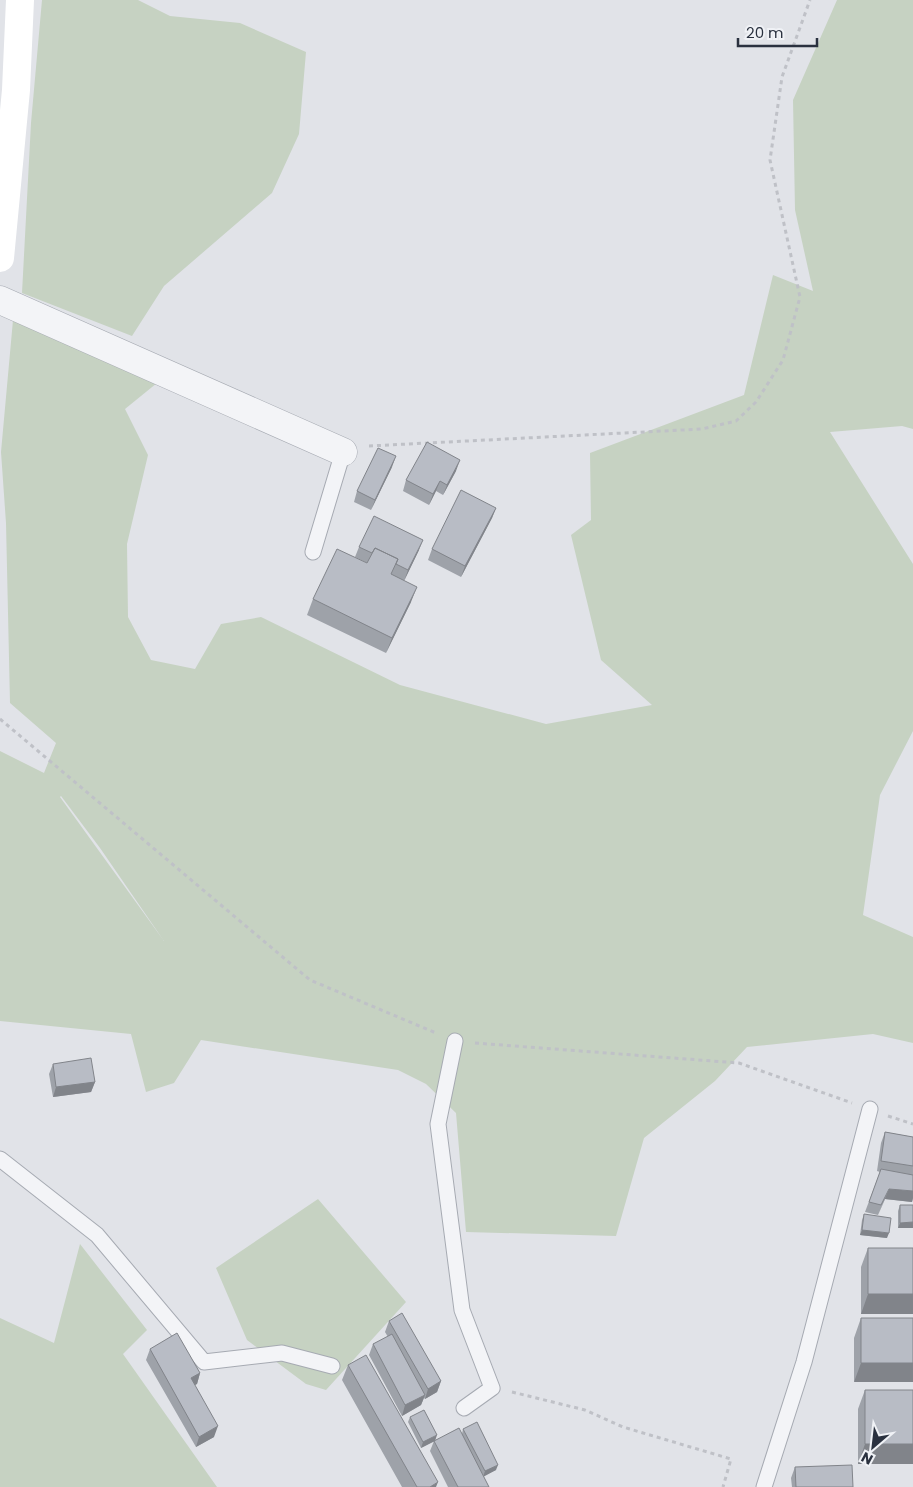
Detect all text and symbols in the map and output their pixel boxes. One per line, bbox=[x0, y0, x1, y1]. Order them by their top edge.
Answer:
scale bar bbox=[738, 15, 817, 47]
text: 20 m bbox=[746, 22, 784, 43]
north arrow bbox=[848, 1422, 898, 1472]
text: N bbox=[858, 1447, 876, 1470]

